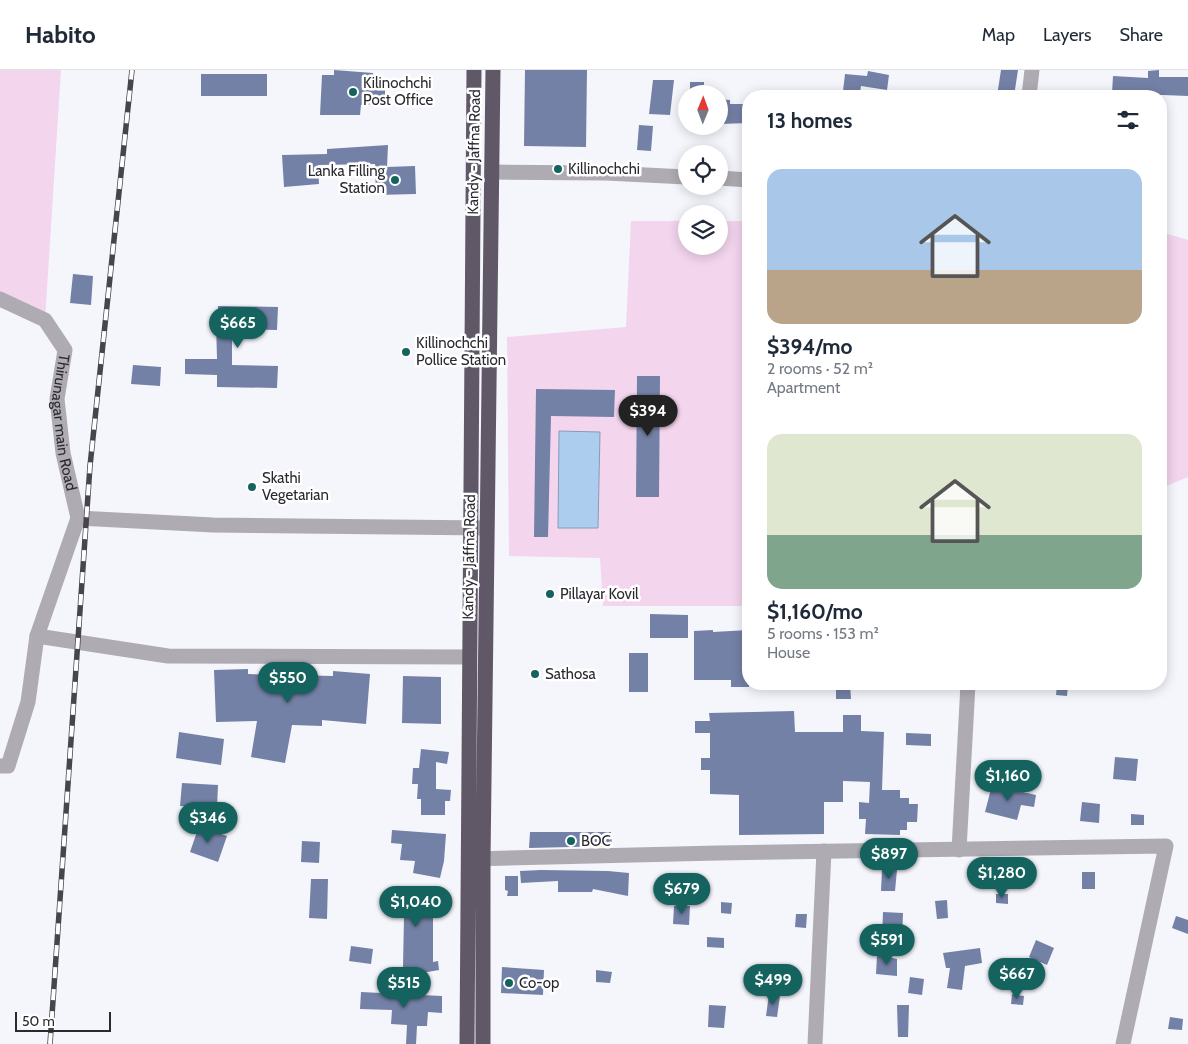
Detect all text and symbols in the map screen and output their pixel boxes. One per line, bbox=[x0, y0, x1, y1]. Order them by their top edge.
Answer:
text: Habito bbox=[25, 20, 96, 49]
text: Map bbox=[982, 24, 1015, 46]
text: Layers bbox=[1043, 24, 1092, 46]
text: Share bbox=[1120, 24, 1163, 46]
place label: Kilinochchi Post Office bbox=[363, 74, 434, 109]
north arrow bbox=[678, 85, 728, 135]
map controls bbox=[678, 85, 728, 255]
marker: Kilinochchi Post Office bbox=[347, 86, 359, 98]
street label: Kandy - Jaffna Road bbox=[464, 89, 484, 215]
icon: filters bbox=[1114, 106, 1142, 134]
text: 13 homes bbox=[767, 108, 852, 133]
button: locate bbox=[678, 145, 728, 195]
place label: Killinochchi bbox=[568, 160, 640, 178]
place label: Lanka Filling Station bbox=[308, 162, 386, 197]
marker: Killinochchi bbox=[552, 163, 564, 175]
marker: Lanka Filling Station bbox=[389, 174, 401, 186]
icon: home bbox=[910, 201, 1000, 291]
button: layers bbox=[678, 205, 728, 255]
pin: $665 bbox=[208, 306, 268, 349]
text: $665 bbox=[220, 313, 256, 332]
place label: Killinochchi Pollice Station bbox=[416, 334, 506, 369]
text: $394/mo bbox=[767, 334, 853, 359]
marker: Killinochchi Pollice Station bbox=[400, 346, 412, 358]
street label: Thirunagar main Road bbox=[48, 353, 80, 492]
text: 2 rooms · 52 m² bbox=[767, 359, 873, 378]
text: Apartment bbox=[767, 378, 840, 397]
pin: $394 bbox=[618, 394, 678, 437]
text: $394 bbox=[630, 401, 666, 420]
icon: home bbox=[910, 466, 1000, 556]
place label: Skathi Vegetarian bbox=[262, 469, 329, 504]
marker: Skathi Vegetarian bbox=[246, 481, 258, 493]
street label: Kandy - Jaffna Road bbox=[459, 494, 479, 620]
place label: Pillayar Kovil bbox=[560, 585, 639, 603]
marker: Pillayar Kovil bbox=[544, 588, 556, 600]
text: $1,160/mo bbox=[767, 599, 863, 624]
text: 5 rooms · 153 m² bbox=[767, 624, 879, 643]
text: House bbox=[767, 643, 810, 662]
pin: $550 bbox=[258, 662, 318, 704]
place label: Sathosa bbox=[545, 665, 596, 683]
text: $550 bbox=[269, 668, 307, 687]
marker: Sathosa bbox=[529, 668, 541, 680]
pin: $1,160 bbox=[967, 760, 1049, 802]
text: $1,160 bbox=[986, 766, 1030, 785]
pin: $346 bbox=[178, 802, 238, 844]
text: $346 bbox=[190, 808, 226, 827]
place label: BOC bbox=[581, 832, 611, 850]
marker: BOC bbox=[565, 835, 577, 847]
pin: $897 bbox=[859, 838, 919, 880]
text: $897 bbox=[871, 844, 907, 863]
pin: $1,280 bbox=[961, 856, 1043, 899]
text: $1,280 bbox=[978, 863, 1026, 882]
pin: $679 bbox=[652, 872, 712, 915]
text: $679 bbox=[664, 879, 700, 898]
pin: $1,040 bbox=[375, 886, 457, 928]
text: $1,040 bbox=[390, 892, 442, 911]
pin: $591 bbox=[857, 924, 917, 966]
text: $591 bbox=[871, 930, 903, 949]
pin: $667 bbox=[987, 958, 1047, 1000]
pin: $499 bbox=[743, 964, 803, 1006]
text: $667 bbox=[999, 964, 1035, 983]
pin: $515 bbox=[374, 966, 434, 1009]
text: $499 bbox=[754, 970, 792, 989]
text: $515 bbox=[388, 973, 420, 992]
place label: Co-op bbox=[519, 974, 559, 992]
marker: Co-op bbox=[503, 977, 515, 989]
scale bar bbox=[15, 1009, 111, 1032]
text: 50 m bbox=[22, 1012, 55, 1030]

